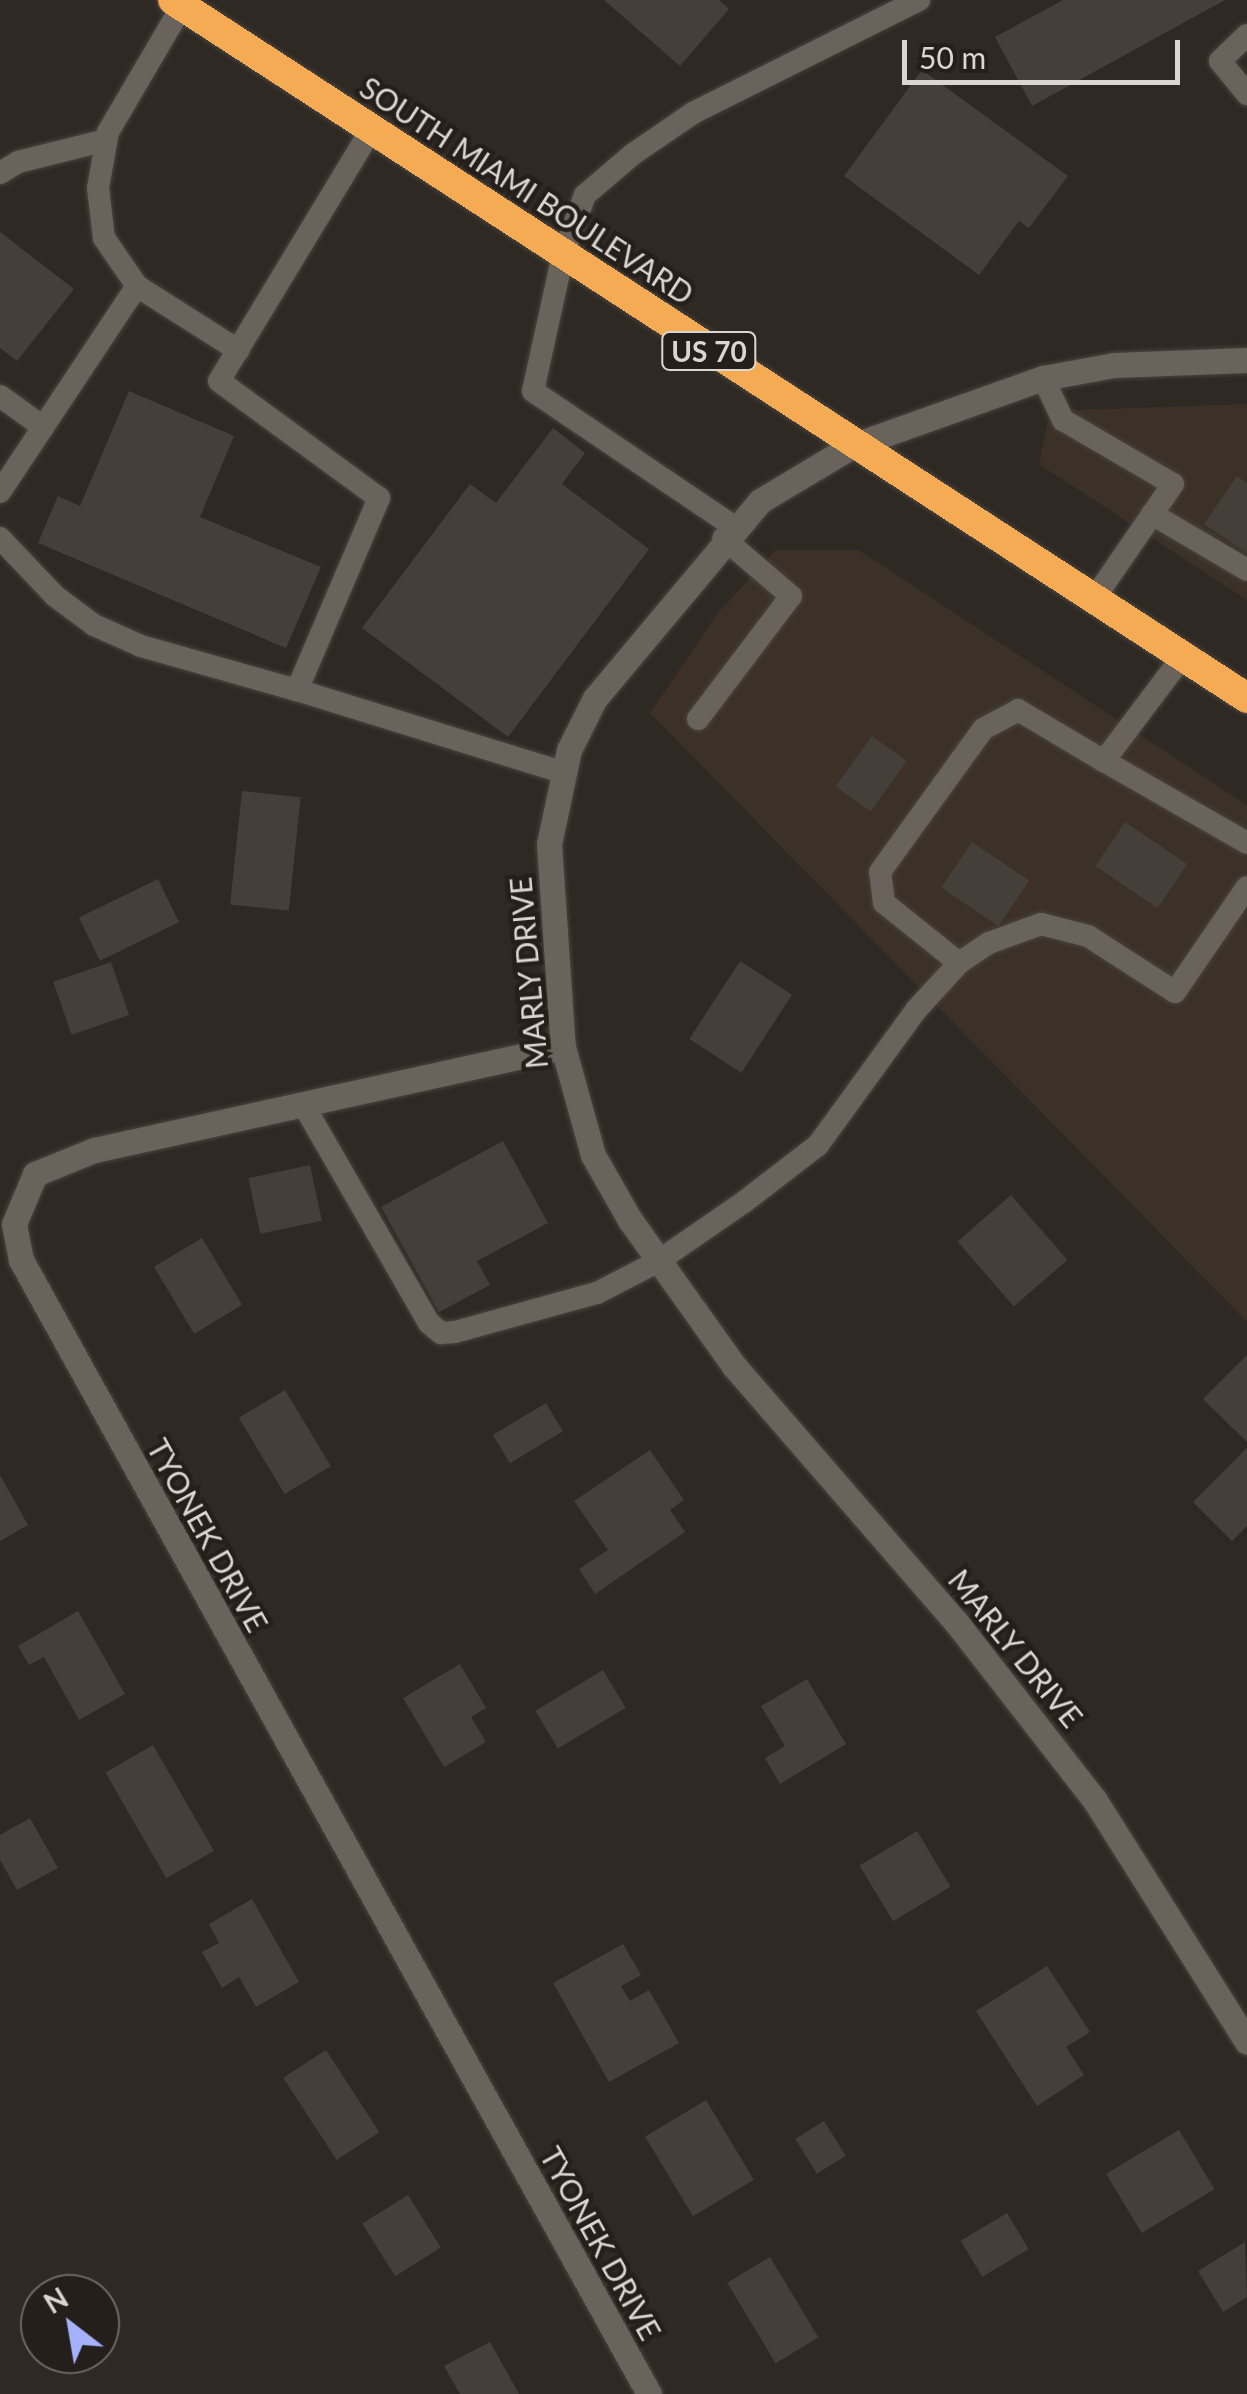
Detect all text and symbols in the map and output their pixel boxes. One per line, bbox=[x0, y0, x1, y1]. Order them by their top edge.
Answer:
scale bar bbox=[907, 20, 1184, 82]
text: 50 m bbox=[919, 39, 986, 75]
street label: SOUTH MIAMI BOULEVARD bbox=[354, 69, 700, 311]
road number: US 70 bbox=[659, 328, 759, 374]
street label: MARLY DRIVE bbox=[502, 875, 554, 1071]
street label: TYONEK DRIVE bbox=[140, 1432, 276, 1638]
street label: MARLY DRIVE bbox=[941, 1561, 1091, 1735]
street label: TYONEK DRIVE bbox=[533, 2140, 669, 2346]
north arrow bbox=[20, 2274, 120, 2374]
text: N bbox=[38, 2280, 74, 2320]

